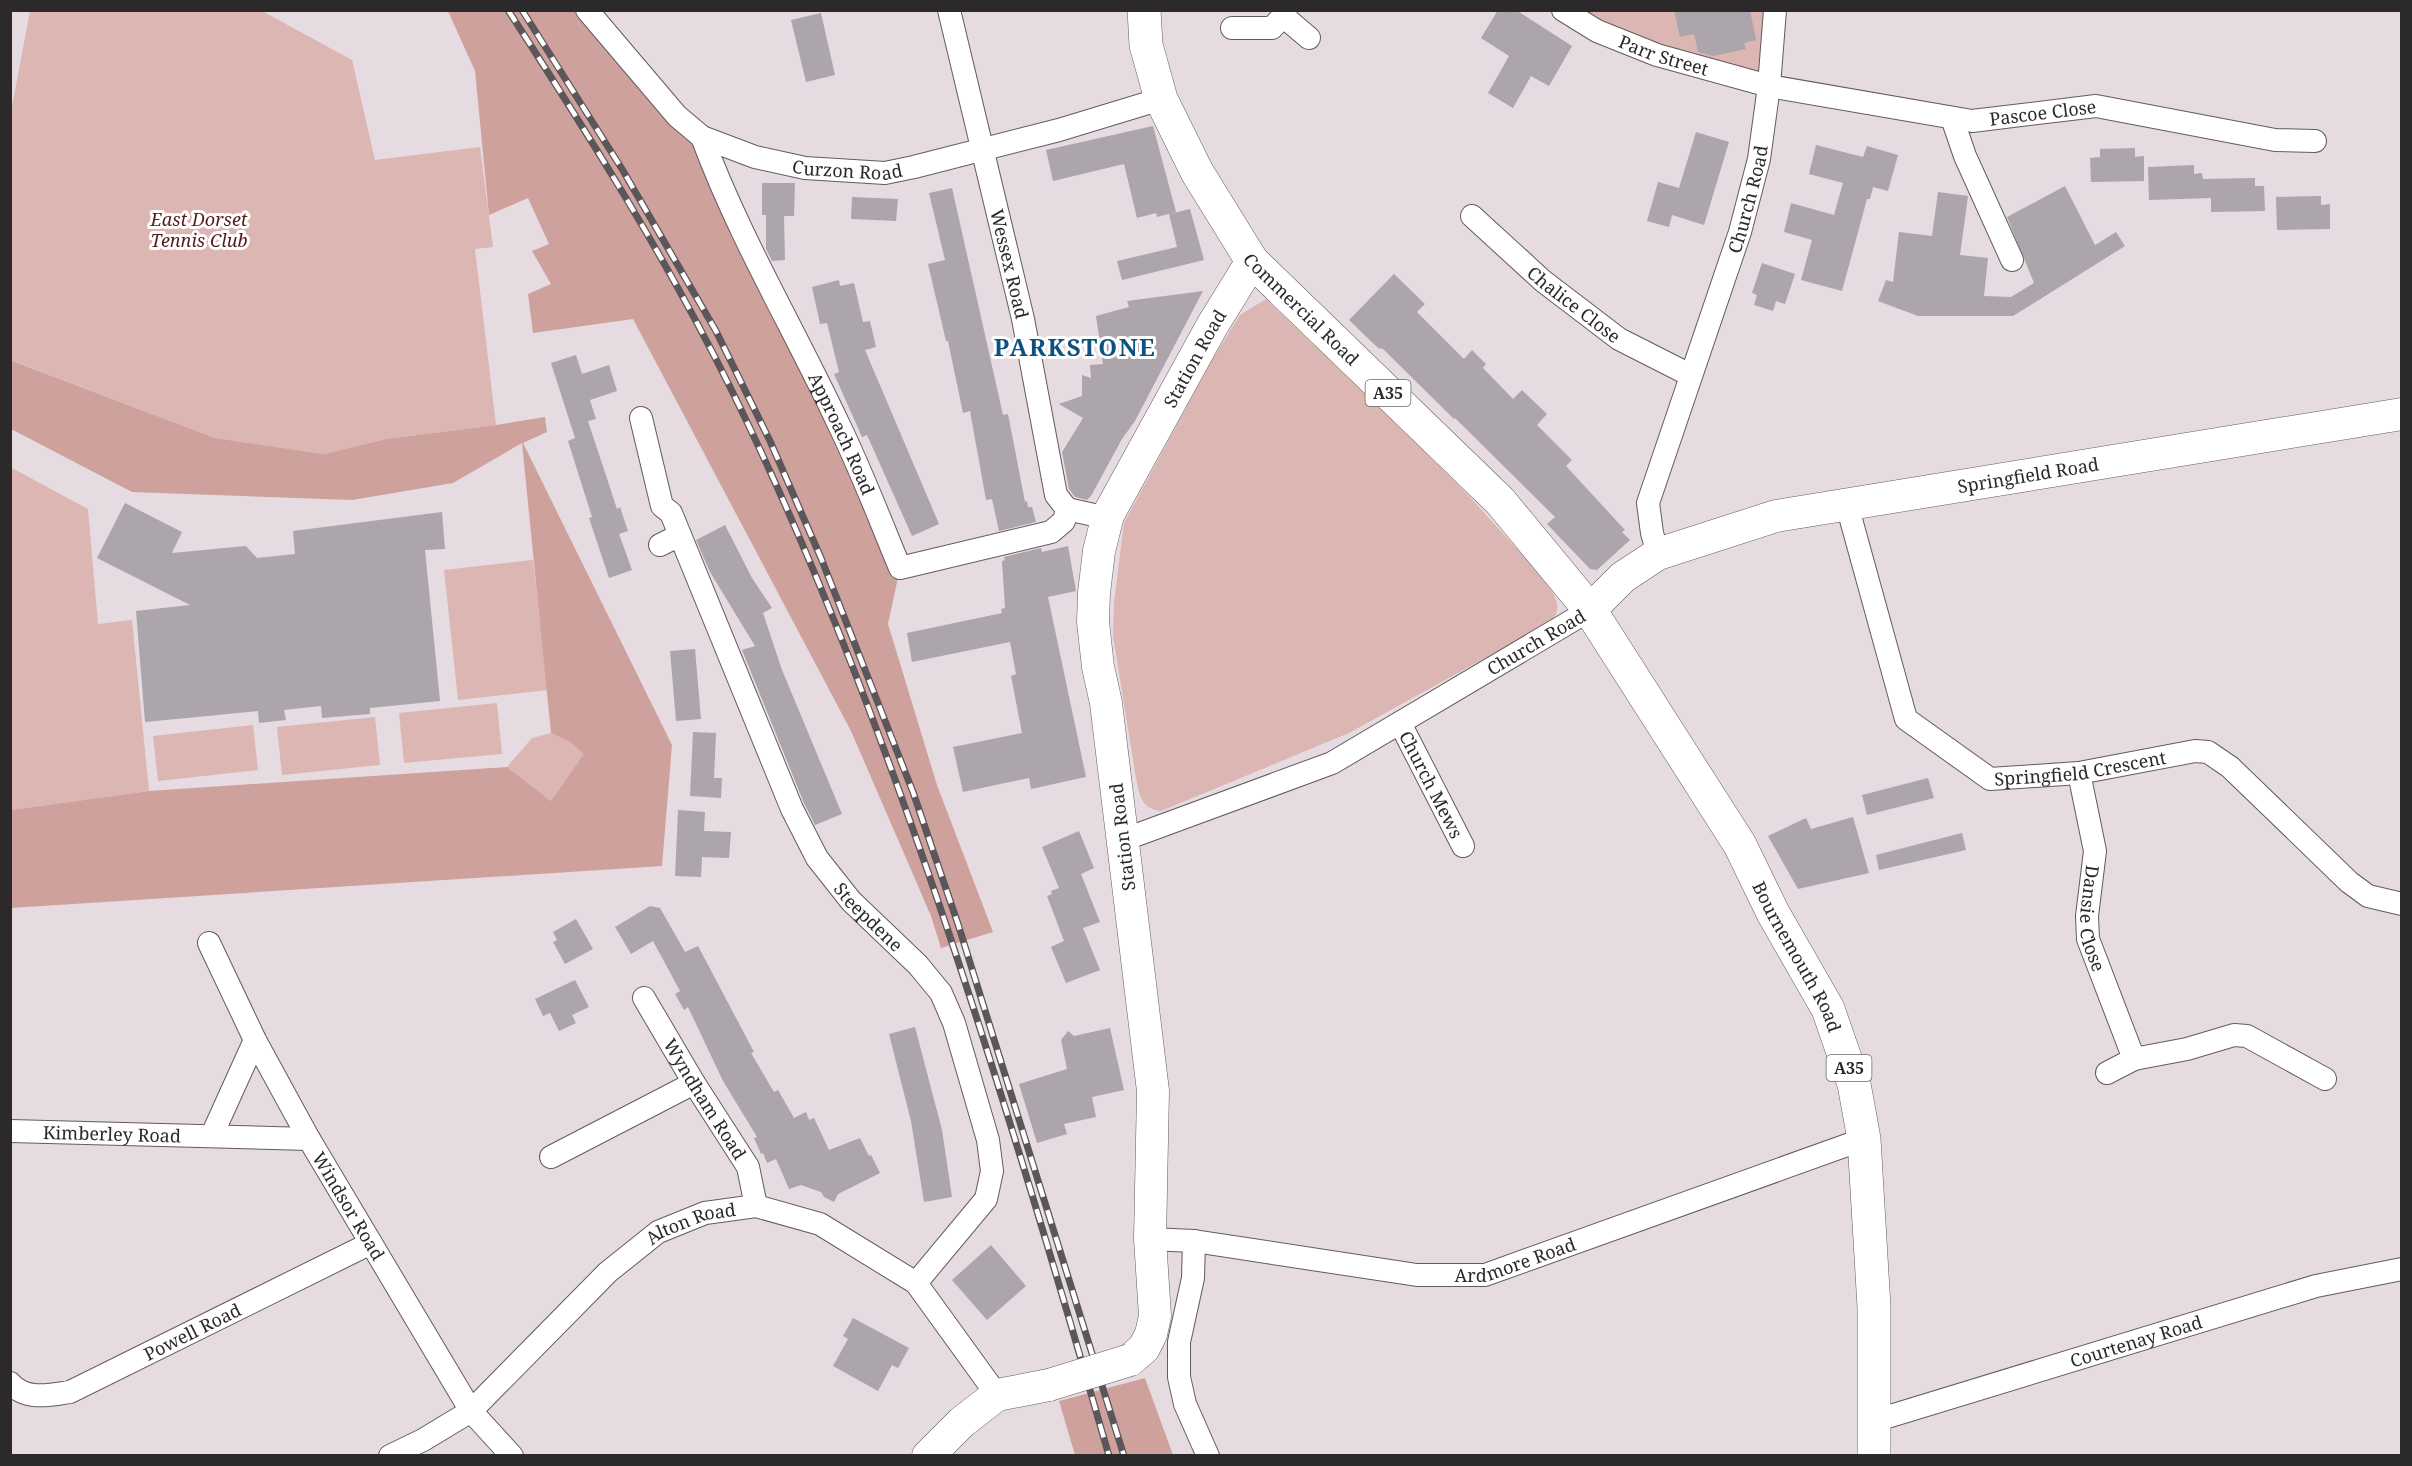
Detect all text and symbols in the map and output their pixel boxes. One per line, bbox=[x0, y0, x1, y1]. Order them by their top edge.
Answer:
street label: Parr Street bbox=[1615, 29, 1711, 81]
street label: Pascoe Close bbox=[1988, 94, 2098, 131]
street label: Church Road bbox=[1722, 144, 1773, 256]
street label: Curzon Road bbox=[790, 154, 905, 186]
park label: East Dorset Tennis Club bbox=[150, 207, 248, 252]
street label: Wessex Road bbox=[985, 207, 1034, 321]
street label: Commercial Road bbox=[1238, 249, 1364, 370]
street label: Chalice Close bbox=[1522, 260, 1626, 348]
street label: Station Road bbox=[1158, 305, 1231, 412]
district label: PARKSTONE bbox=[994, 330, 1156, 363]
street label: Approach Road bbox=[803, 368, 881, 498]
road number: A35 bbox=[1366, 380, 1410, 406]
street label: Springfield Road bbox=[1956, 452, 2101, 498]
street label: Church Road bbox=[1482, 603, 1590, 681]
street label: Church Mews bbox=[1394, 727, 1469, 842]
street label: Springfield Crescent bbox=[1993, 745, 2168, 791]
street label: Station Road bbox=[1103, 782, 1141, 892]
street label: Dansie Close bbox=[2075, 864, 2111, 975]
street label: Steepdene bbox=[829, 877, 908, 956]
street label: Bournemouth Road bbox=[1747, 877, 1847, 1035]
street label: Wyndham Road bbox=[658, 1034, 752, 1164]
road number: A35 bbox=[1826, 1055, 1872, 1081]
street label: Kimberley Road bbox=[43, 1120, 181, 1148]
street label: Windsor Road bbox=[307, 1147, 390, 1265]
street label: Alton Road bbox=[640, 1197, 737, 1250]
street label: Ardmore Road bbox=[1454, 1232, 1579, 1287]
street label: Powell Road bbox=[139, 1297, 245, 1366]
street label: Courtenay Road bbox=[2067, 1309, 2205, 1372]

